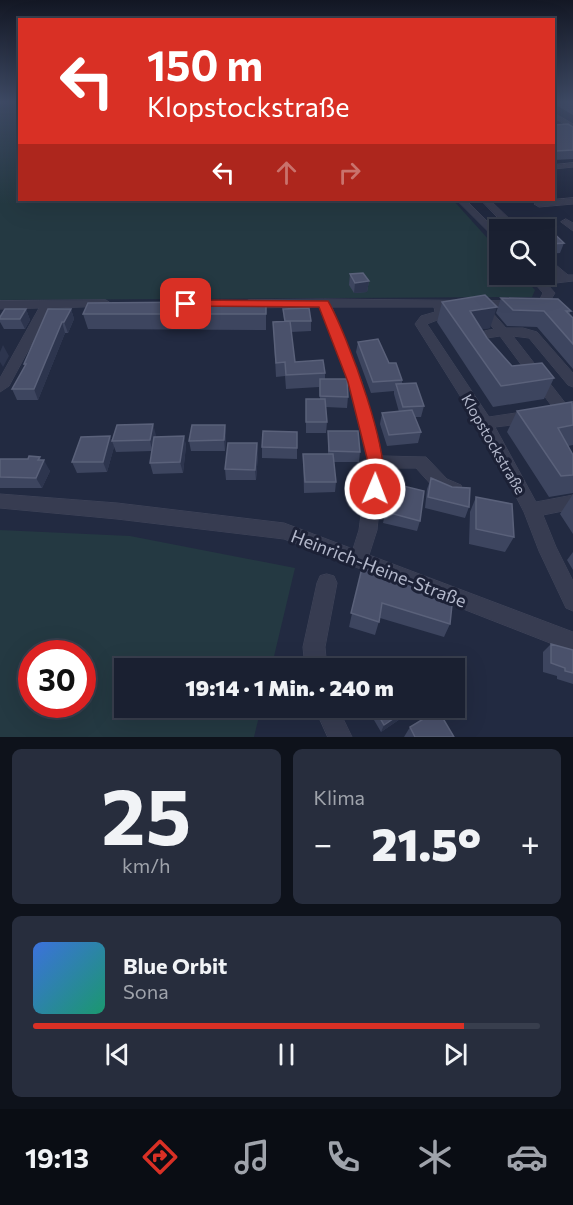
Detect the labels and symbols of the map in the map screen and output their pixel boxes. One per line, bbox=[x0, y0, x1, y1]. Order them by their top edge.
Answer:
pin bbox=[160, 278, 211, 329]
street label: Klopstockstraße bbox=[458, 391, 530, 497]
position arrow bbox=[343, 457, 407, 521]
street label: Heinrich-Heine-Straße bbox=[288, 524, 470, 612]
speed limit sign: 30 bbox=[18, 640, 96, 718]

